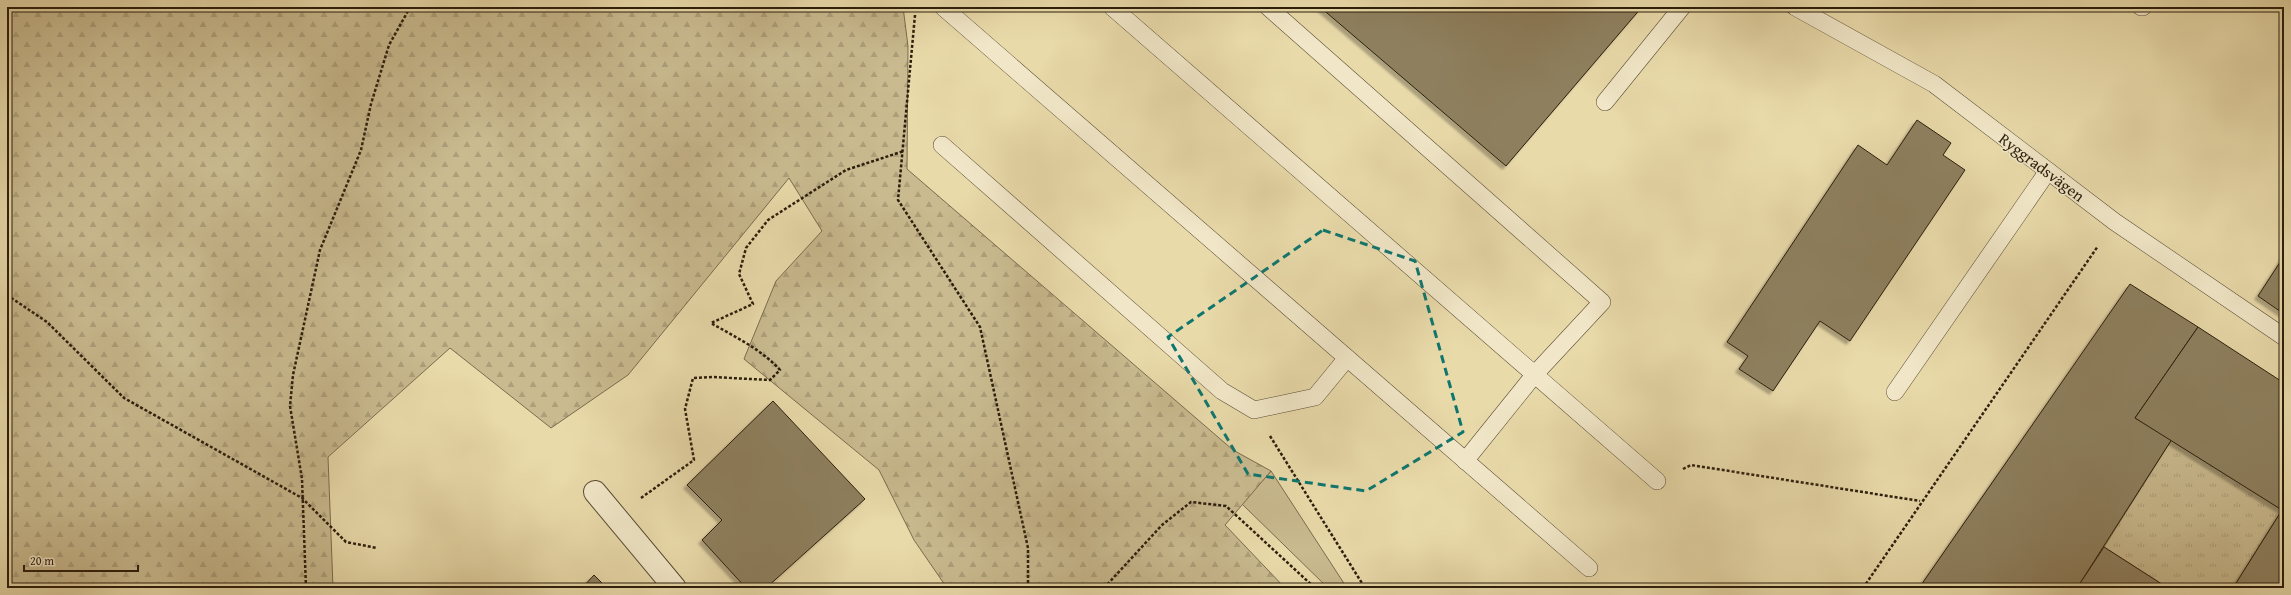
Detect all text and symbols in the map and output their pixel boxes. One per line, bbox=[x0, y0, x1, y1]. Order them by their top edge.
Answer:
street label: Ryggradsvägen bbox=[1994, 127, 2090, 207]
scale bar bbox=[24, 547, 138, 573]
text: 20 m bbox=[30, 552, 54, 569]

